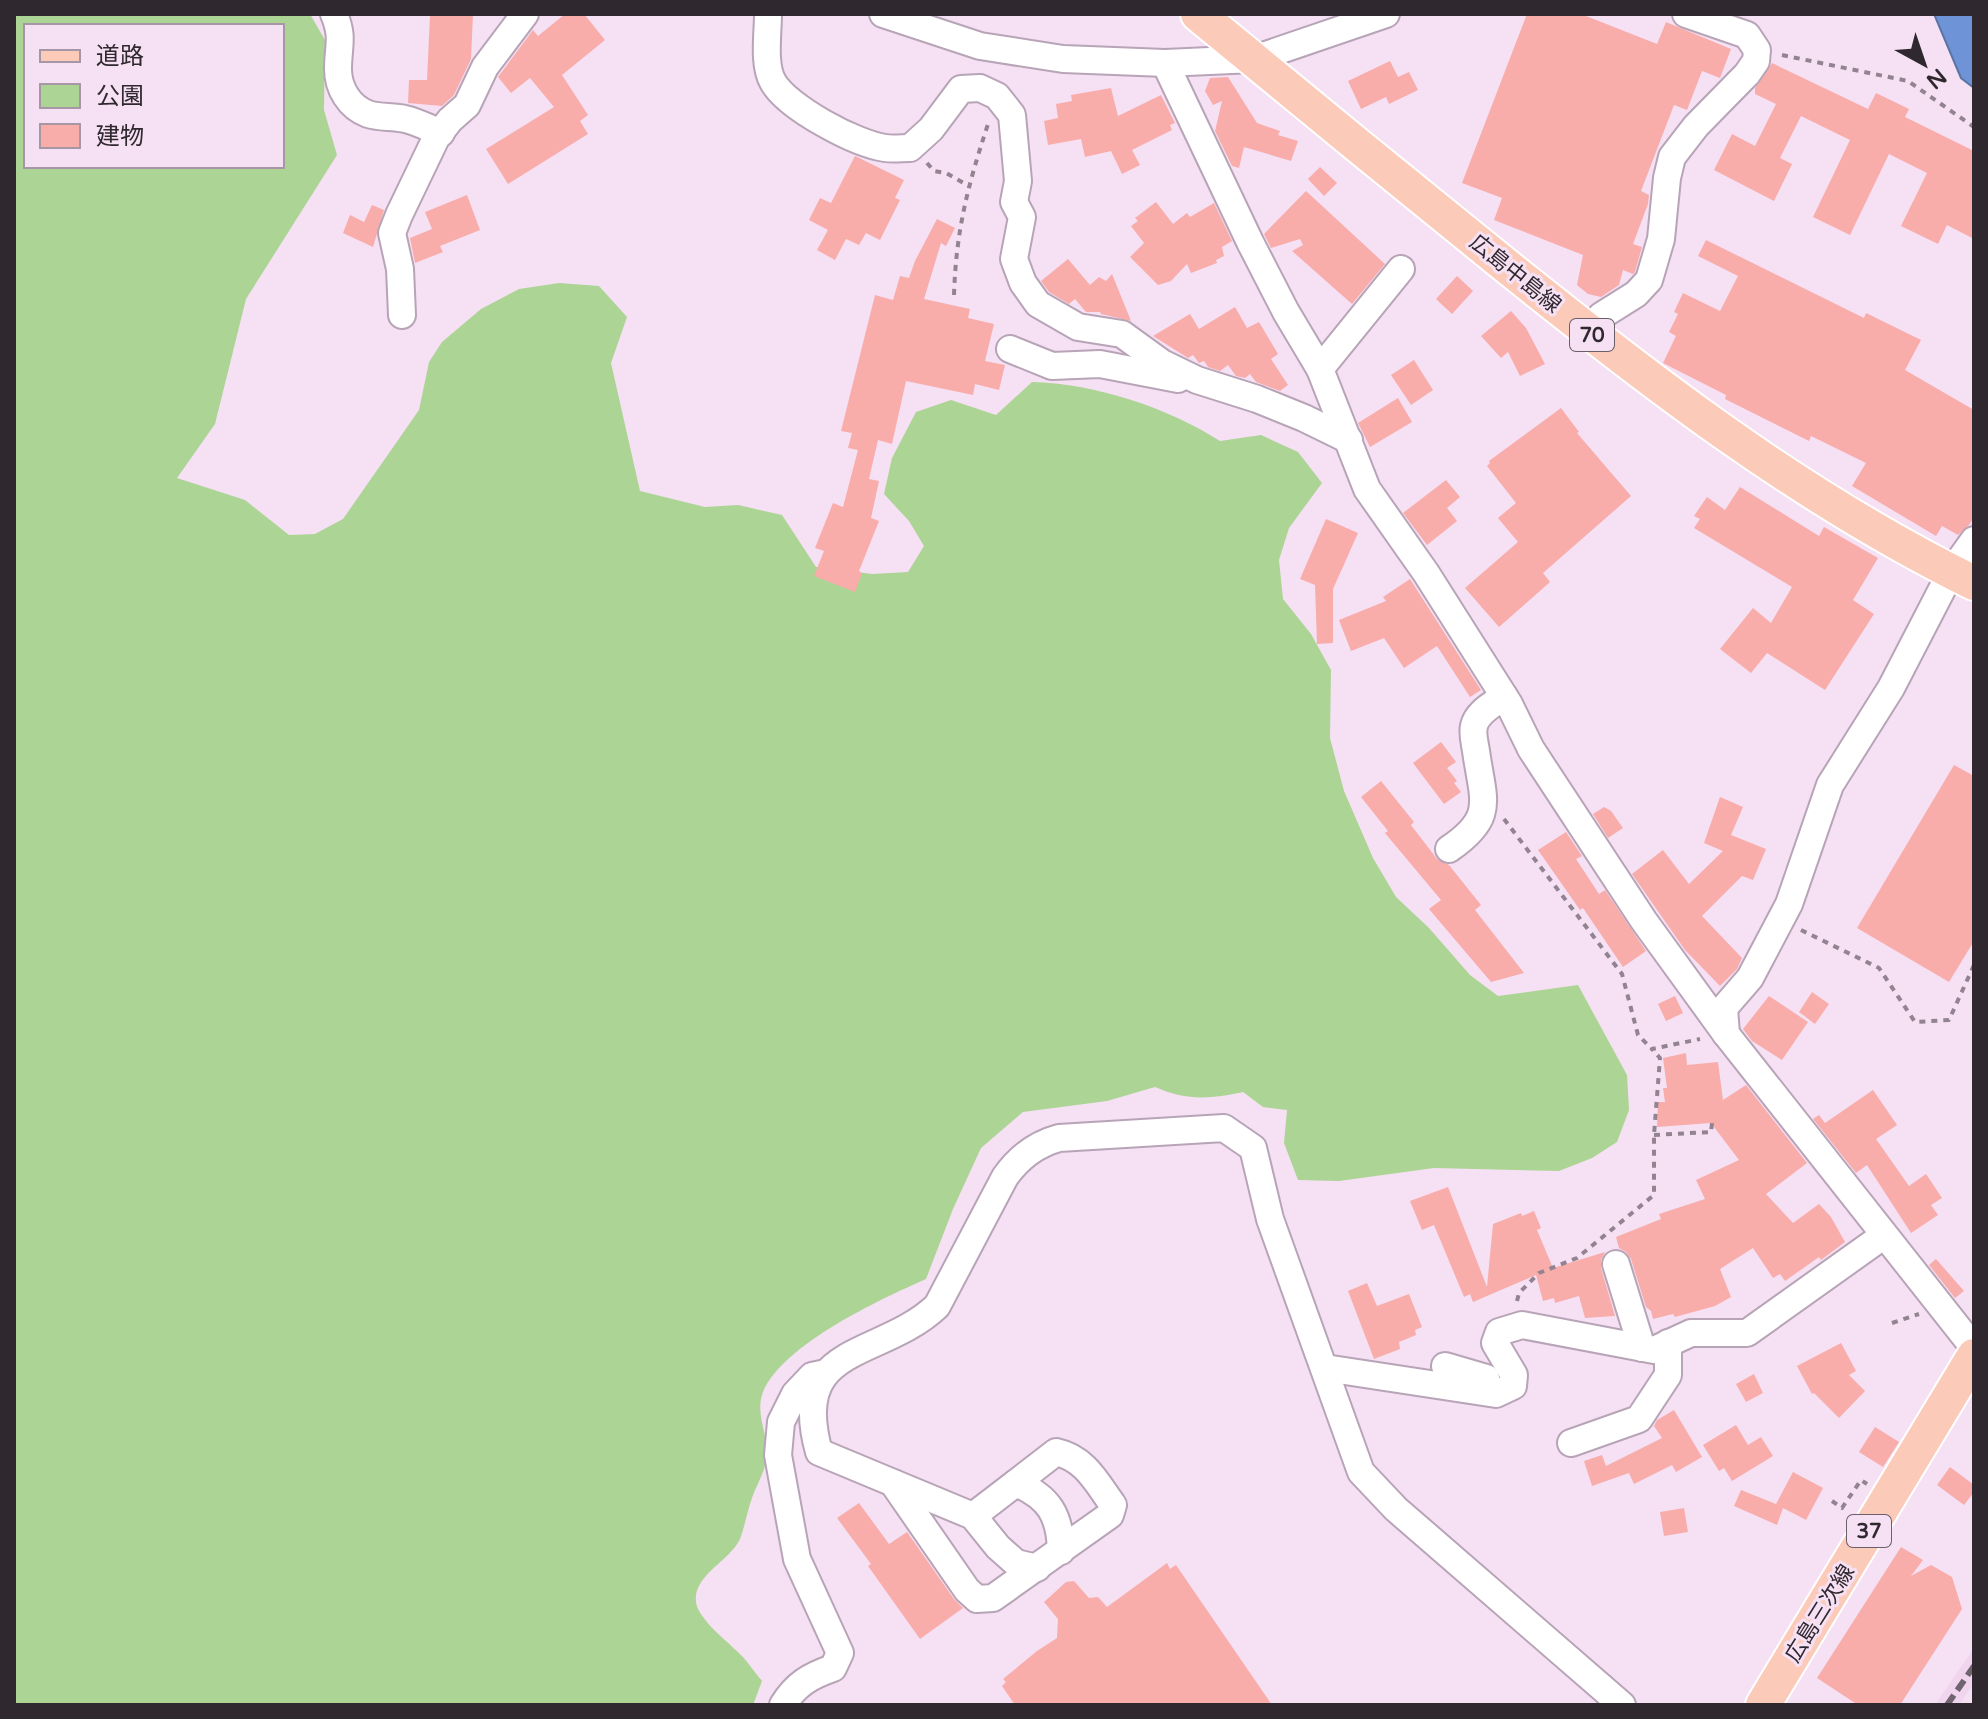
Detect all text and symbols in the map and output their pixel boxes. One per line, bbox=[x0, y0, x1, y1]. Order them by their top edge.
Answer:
legend bbox=[24, 24, 284, 168]
north arrow bbox=[1884, 24, 1964, 104]
text: 道路 bbox=[96, 42, 144, 71]
text: N bbox=[1921, 63, 1951, 94]
text: 公園 bbox=[96, 82, 144, 111]
text: 建物 bbox=[96, 122, 144, 151]
street label: 広島中島線 bbox=[1464, 229, 1566, 318]
road number: 70 bbox=[1570, 319, 1614, 351]
road number: 37 bbox=[1847, 1515, 1891, 1547]
street label: 広島三次線 bbox=[1780, 1560, 1860, 1667]

